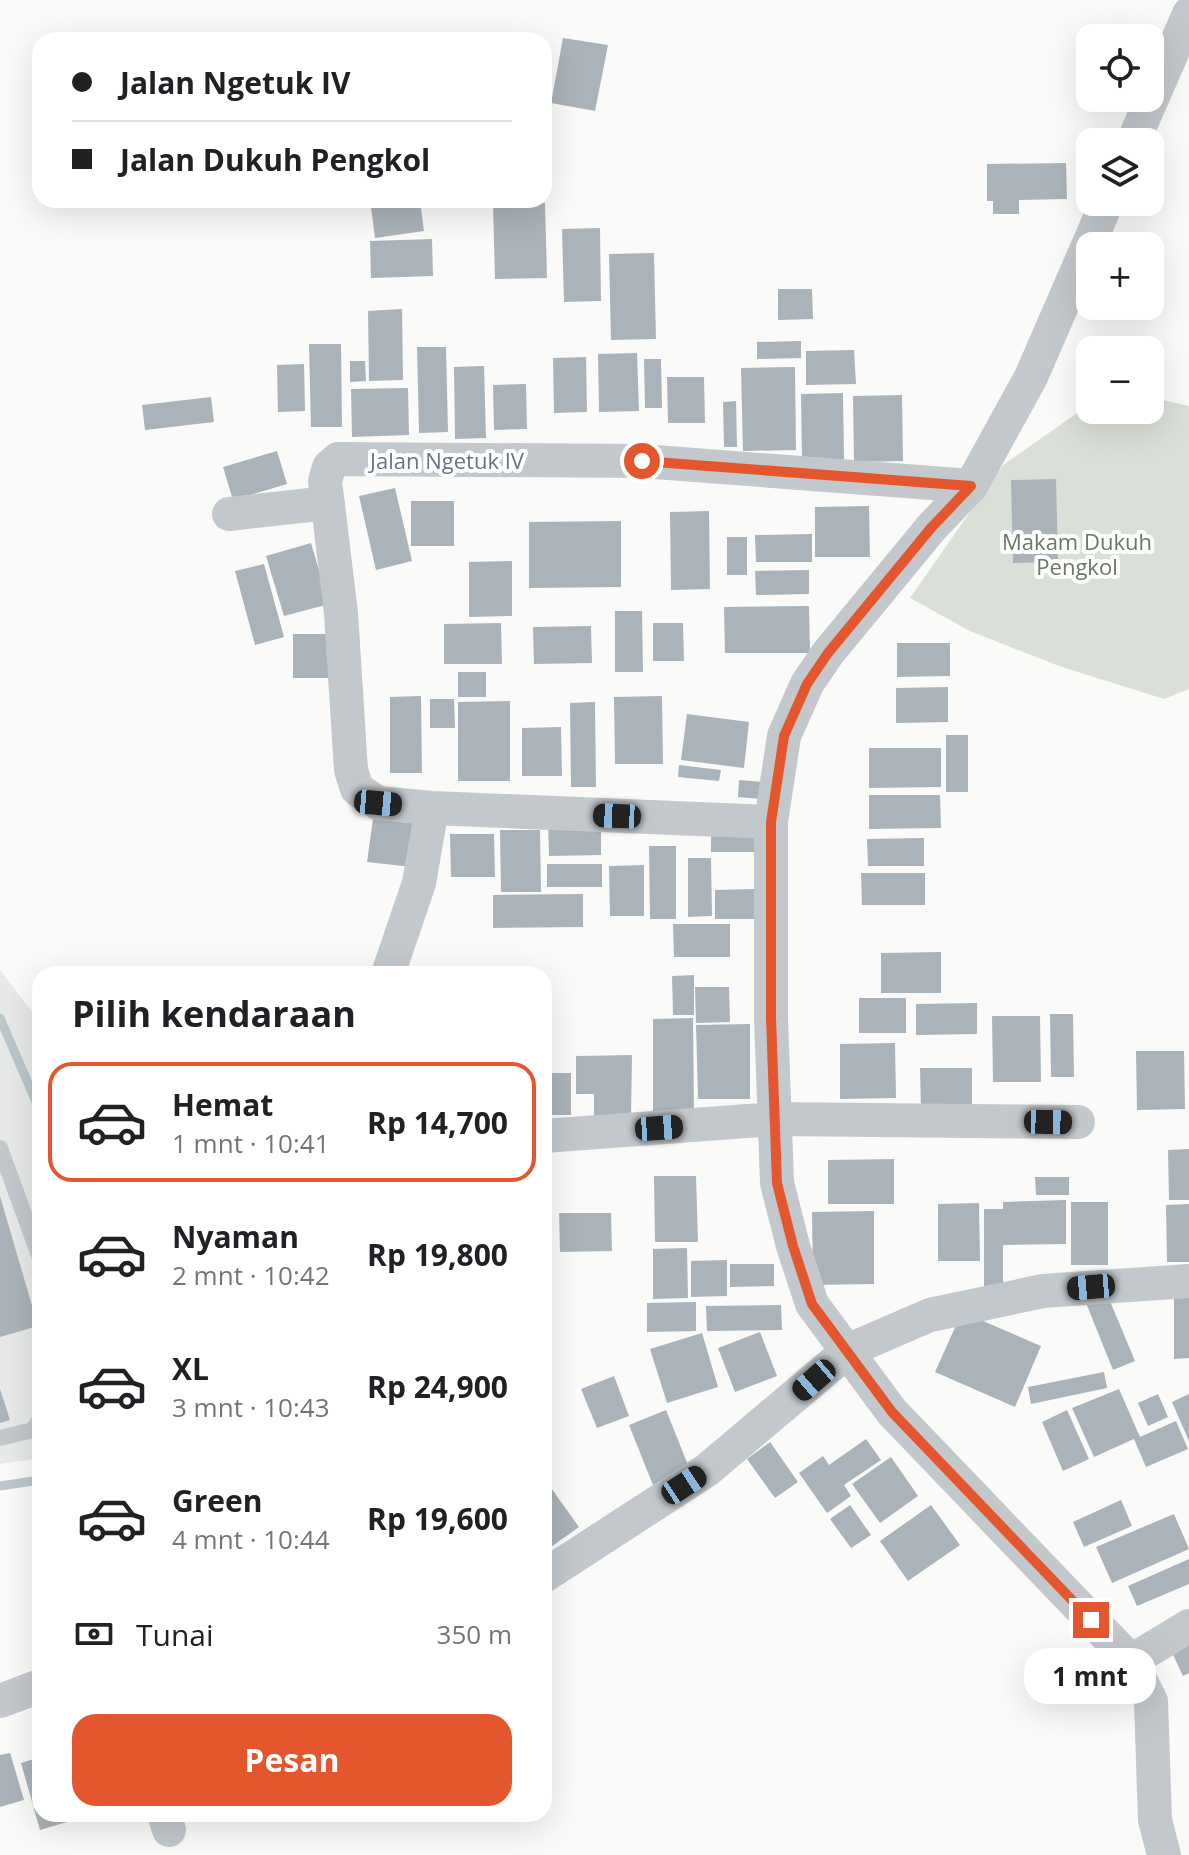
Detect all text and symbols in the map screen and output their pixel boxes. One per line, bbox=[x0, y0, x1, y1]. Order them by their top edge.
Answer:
map controls bbox=[1076, 24, 1164, 424]
button: locate bbox=[1076, 24, 1164, 112]
text: Jalan Ngetuk IV bbox=[120, 62, 350, 103]
button: layers bbox=[1076, 128, 1164, 216]
text: Jalan Dukuh Pengkol bbox=[120, 139, 430, 180]
button: + bbox=[1076, 232, 1164, 320]
button: − bbox=[1076, 336, 1164, 424]
route start bbox=[624, 443, 660, 479]
street label: Jalan Ngetuk IV bbox=[368, 445, 525, 475]
park label: Makam Dukuh Pengkol bbox=[1002, 526, 1152, 581]
car bbox=[353, 789, 403, 817]
car bbox=[593, 803, 641, 829]
text: Pilih kendaraan bbox=[72, 989, 356, 1038]
text: Hemat bbox=[172, 1084, 273, 1125]
icon: car bbox=[76, 1086, 148, 1158]
text: Rp 14,700 bbox=[367, 1102, 508, 1143]
car bbox=[1024, 1110, 1072, 1134]
car bbox=[634, 1114, 684, 1142]
text: 1 mnt · 10:41 bbox=[172, 1125, 330, 1161]
text: Nyaman bbox=[172, 1216, 299, 1257]
icon: car bbox=[76, 1218, 148, 1290]
text: Rp 19,800 bbox=[367, 1234, 508, 1275]
text: 2 mnt · 10:42 bbox=[172, 1257, 330, 1293]
car bbox=[1066, 1273, 1116, 1301]
text: XL bbox=[172, 1348, 209, 1389]
icon: car bbox=[76, 1350, 148, 1422]
car bbox=[788, 1355, 840, 1405]
text: Rp 24,900 bbox=[367, 1366, 508, 1407]
text: 3 mnt · 10:43 bbox=[172, 1389, 330, 1425]
car bbox=[657, 1462, 711, 1508]
text: Green bbox=[172, 1480, 263, 1521]
icon: car bbox=[76, 1482, 148, 1554]
text: Rp 19,600 bbox=[367, 1498, 508, 1539]
text: 4 mnt · 10:44 bbox=[172, 1521, 330, 1557]
route end bbox=[1073, 1602, 1109, 1638]
icon: cash bbox=[72, 1612, 116, 1656]
text: Tunai bbox=[136, 1614, 214, 1655]
text: 350 m bbox=[437, 1616, 512, 1652]
callout: 1 mnt bbox=[1025, 1648, 1157, 1704]
text: 1 mnt bbox=[1052, 1658, 1128, 1694]
button: Pesan bbox=[72, 1714, 512, 1806]

